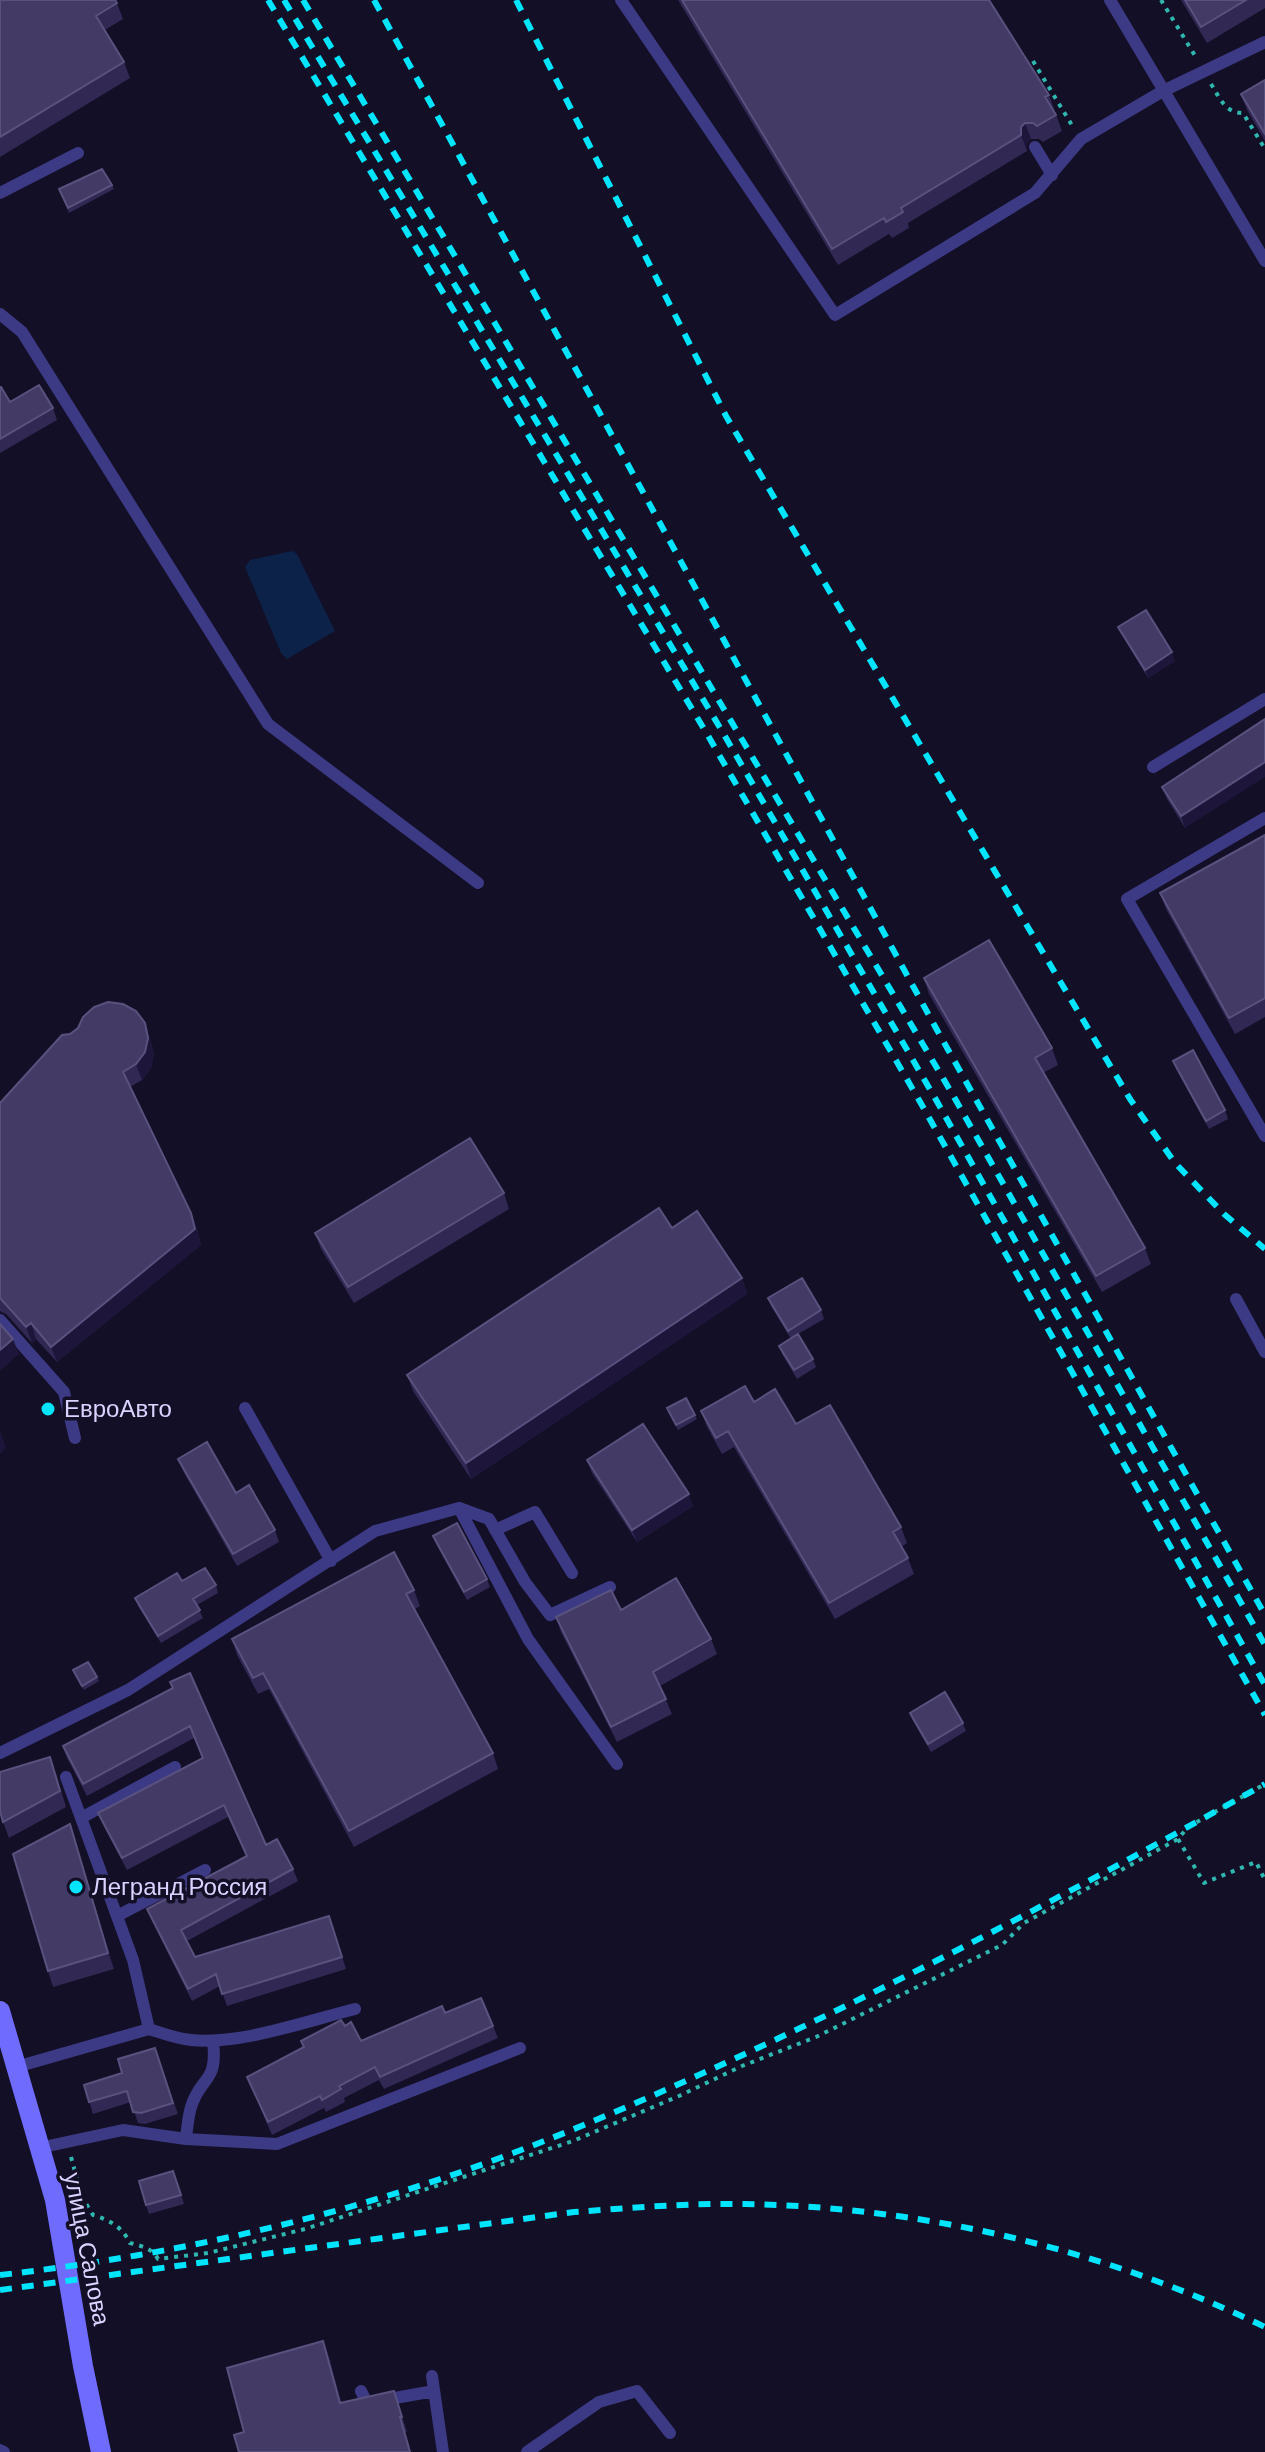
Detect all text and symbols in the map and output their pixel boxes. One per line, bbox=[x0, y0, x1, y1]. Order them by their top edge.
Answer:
place label: ЕвроАвто bbox=[64, 1393, 172, 1422]
marker: ЕвроАвто bbox=[39, 1400, 57, 1418]
place label: Легранд Россия bbox=[92, 1871, 267, 1900]
marker: Легранд Россия bbox=[67, 1878, 85, 1896]
street label: улица Салова bbox=[59, 2170, 118, 2328]

